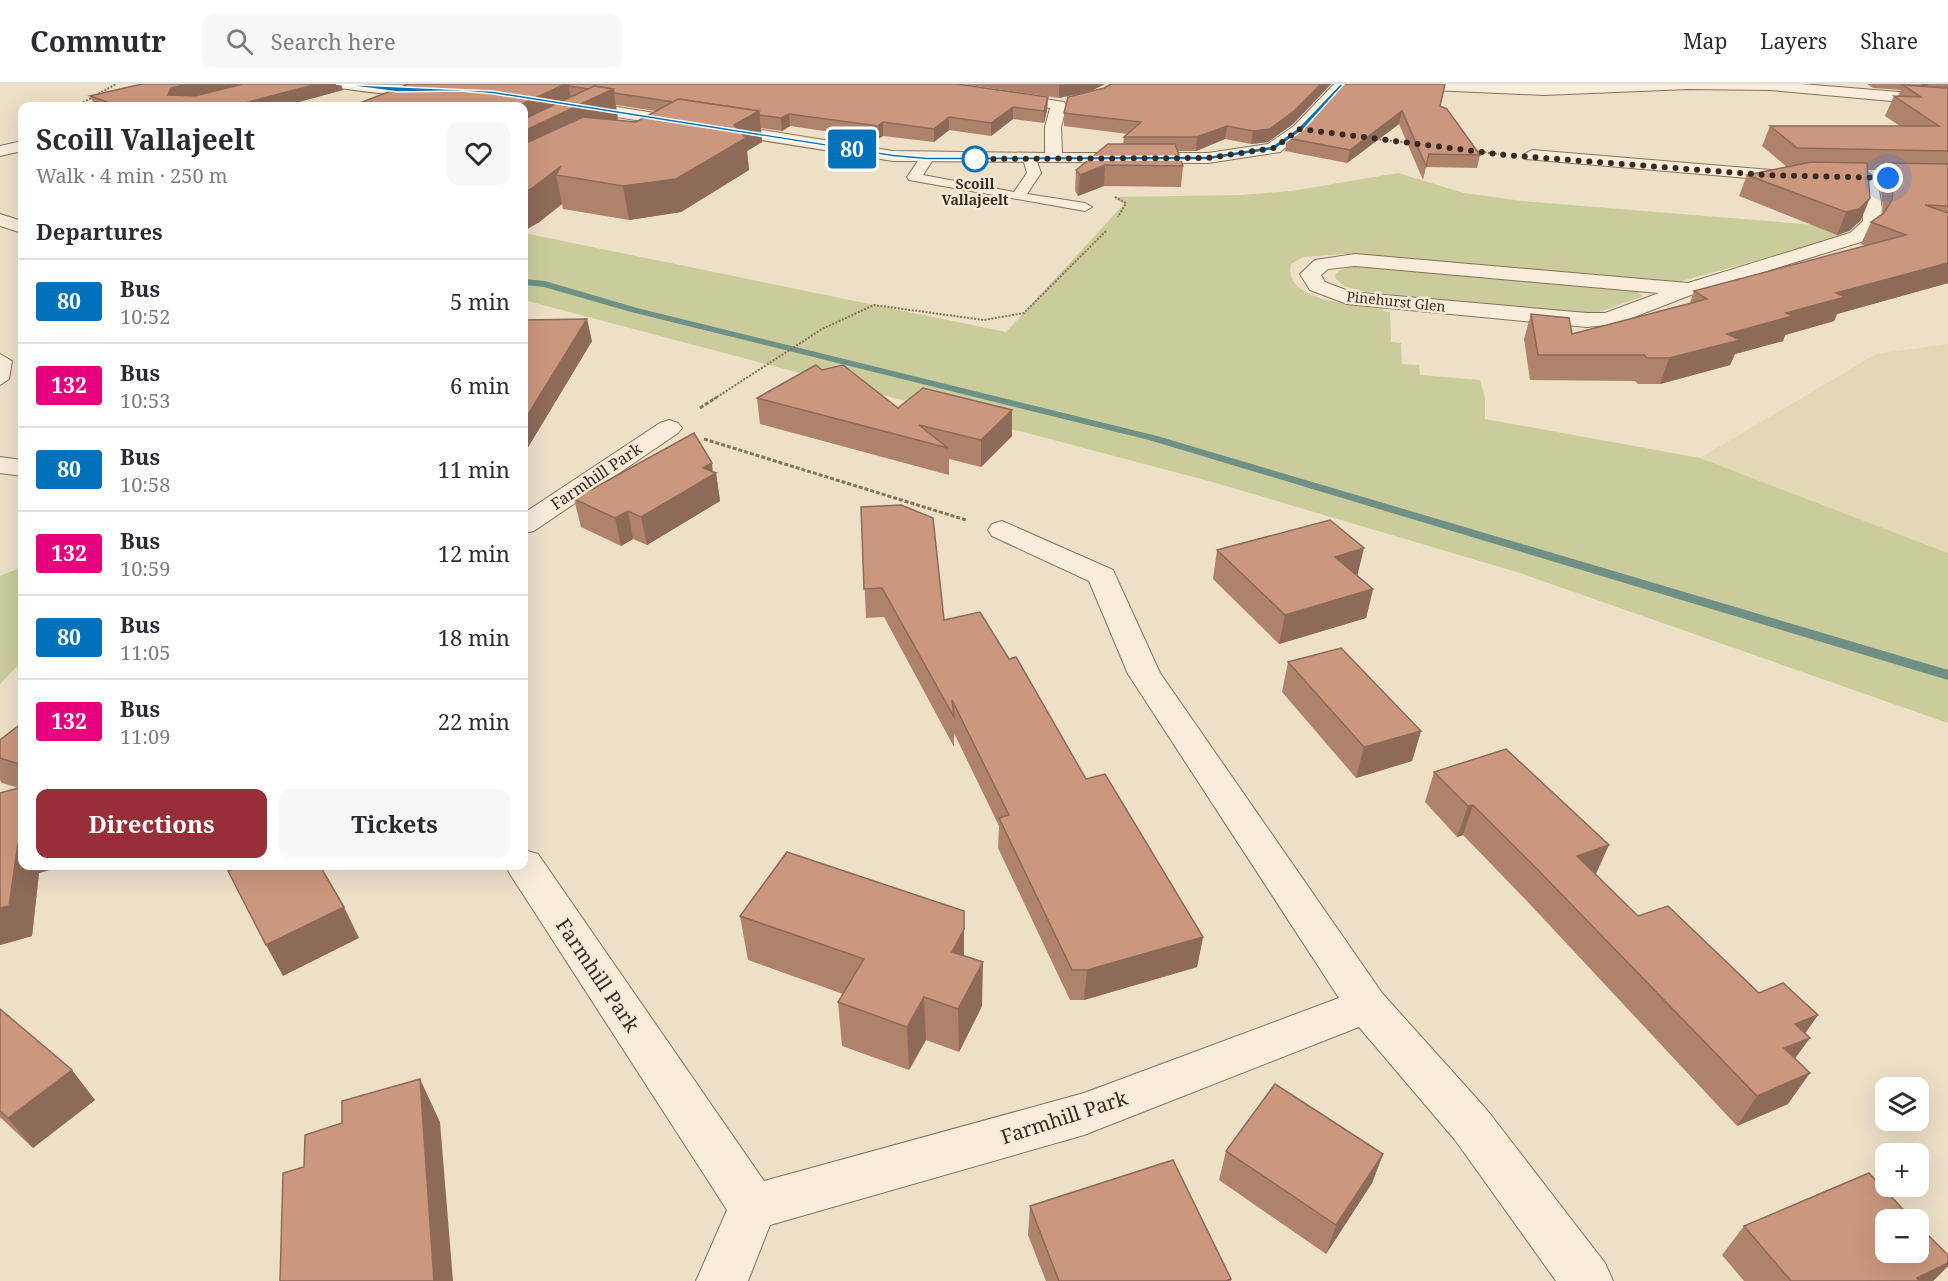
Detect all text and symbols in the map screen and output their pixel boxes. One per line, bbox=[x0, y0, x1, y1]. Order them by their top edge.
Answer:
search box bbox=[202, 14, 622, 68]
text: Commutr bbox=[30, 22, 166, 60]
icon: search bbox=[223, 25, 256, 58]
text: Search here bbox=[271, 26, 396, 56]
text: Map bbox=[1683, 27, 1727, 55]
text: Layers bbox=[1760, 27, 1827, 55]
text: Share bbox=[1860, 27, 1918, 55]
text: Scoill Vallajeelt bbox=[36, 120, 255, 158]
button: heart bbox=[447, 122, 510, 185]
line badge: 80 bbox=[825, 130, 879, 168]
text: 80 bbox=[840, 135, 864, 163]
marker: Scoill Vallajeelt bbox=[962, 146, 988, 172]
text: Walk · 4 min · 250 m bbox=[36, 162, 228, 189]
your location bbox=[1873, 163, 1903, 193]
place label: Scoill Vallajeelt bbox=[941, 174, 1009, 209]
text: Departures bbox=[36, 216, 163, 246]
text: Bus bbox=[120, 273, 160, 303]
text: 5 min bbox=[450, 286, 510, 316]
street label: Pinehurst Glen bbox=[1345, 286, 1447, 316]
text: 80 bbox=[57, 287, 81, 315]
text: 10:52 bbox=[120, 303, 170, 330]
text: Bus bbox=[120, 357, 160, 387]
text: 6 min bbox=[450, 370, 510, 400]
text: 132 bbox=[51, 371, 87, 399]
text: 10:53 bbox=[120, 387, 170, 414]
street label: Farmhill Park bbox=[546, 437, 646, 515]
text: Bus bbox=[120, 441, 160, 471]
text: 11 min bbox=[438, 454, 510, 484]
text: 80 bbox=[57, 455, 81, 483]
text: 10:58 bbox=[120, 471, 170, 498]
text: Bus bbox=[120, 525, 160, 555]
text: 12 min bbox=[438, 538, 510, 568]
text: 132 bbox=[51, 539, 87, 567]
text: 10:59 bbox=[120, 555, 170, 582]
text: Bus bbox=[120, 609, 160, 639]
text: 18 min bbox=[438, 622, 510, 652]
text: 80 bbox=[57, 623, 81, 651]
text: 11:05 bbox=[120, 639, 170, 666]
text: Bus bbox=[120, 693, 160, 723]
text: 22 min bbox=[438, 706, 510, 736]
text: 132 bbox=[51, 707, 87, 735]
text: 11:09 bbox=[120, 723, 170, 750]
button: Directions bbox=[36, 789, 267, 858]
button: Tickets bbox=[279, 789, 510, 858]
street label: Farmhill Park bbox=[550, 913, 646, 1037]
map controls bbox=[1875, 1077, 1929, 1263]
button: layers bbox=[1875, 1077, 1929, 1131]
street label: Farmhill Park bbox=[997, 1084, 1131, 1150]
button: + bbox=[1875, 1143, 1929, 1197]
button: − bbox=[1875, 1209, 1929, 1263]

